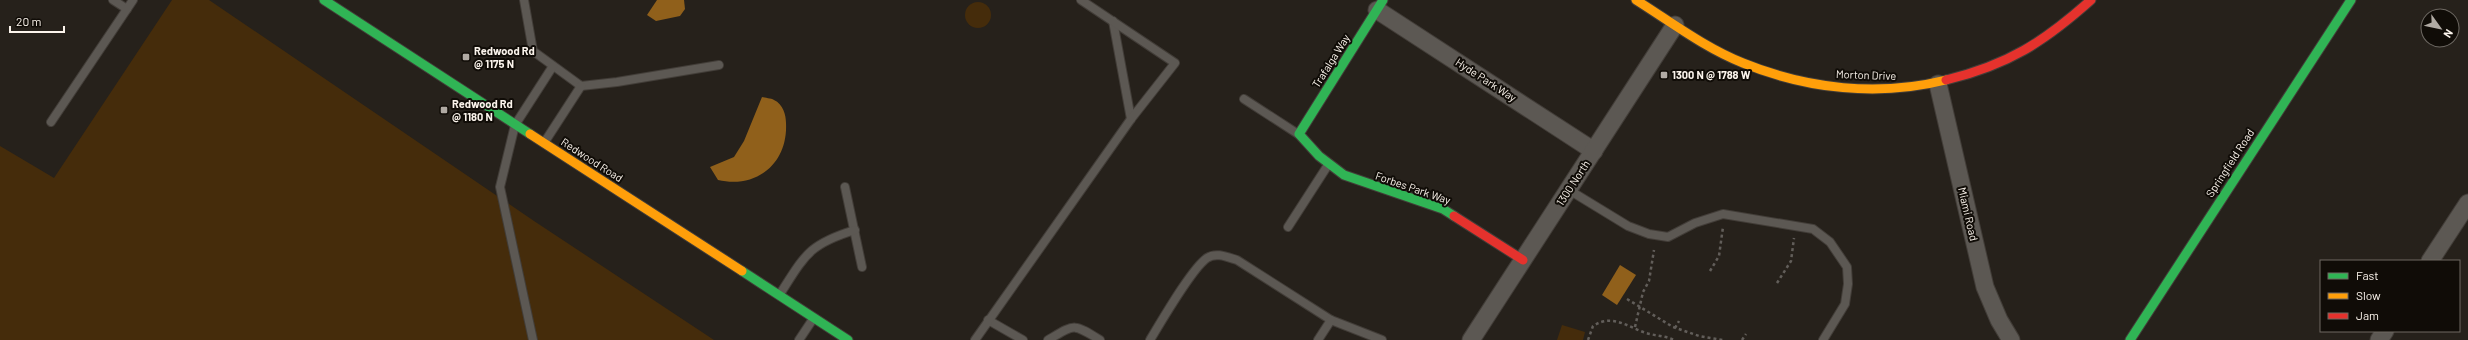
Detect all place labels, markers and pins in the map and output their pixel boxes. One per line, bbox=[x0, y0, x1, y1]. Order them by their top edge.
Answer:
place label: Redwood Rd @ 1175 N bbox=[474, 44, 535, 70]
marker: Redwood Rd @ 1175 N bbox=[461, 52, 471, 62]
place label: 1300 N @ 1788 W bbox=[1672, 68, 1751, 81]
marker: 1300 N @ 1788 W bbox=[1659, 70, 1669, 80]
place label: Redwood Rd @ 1180 N bbox=[452, 97, 513, 123]
marker: Redwood Rd @ 1180 N bbox=[439, 105, 449, 115]

